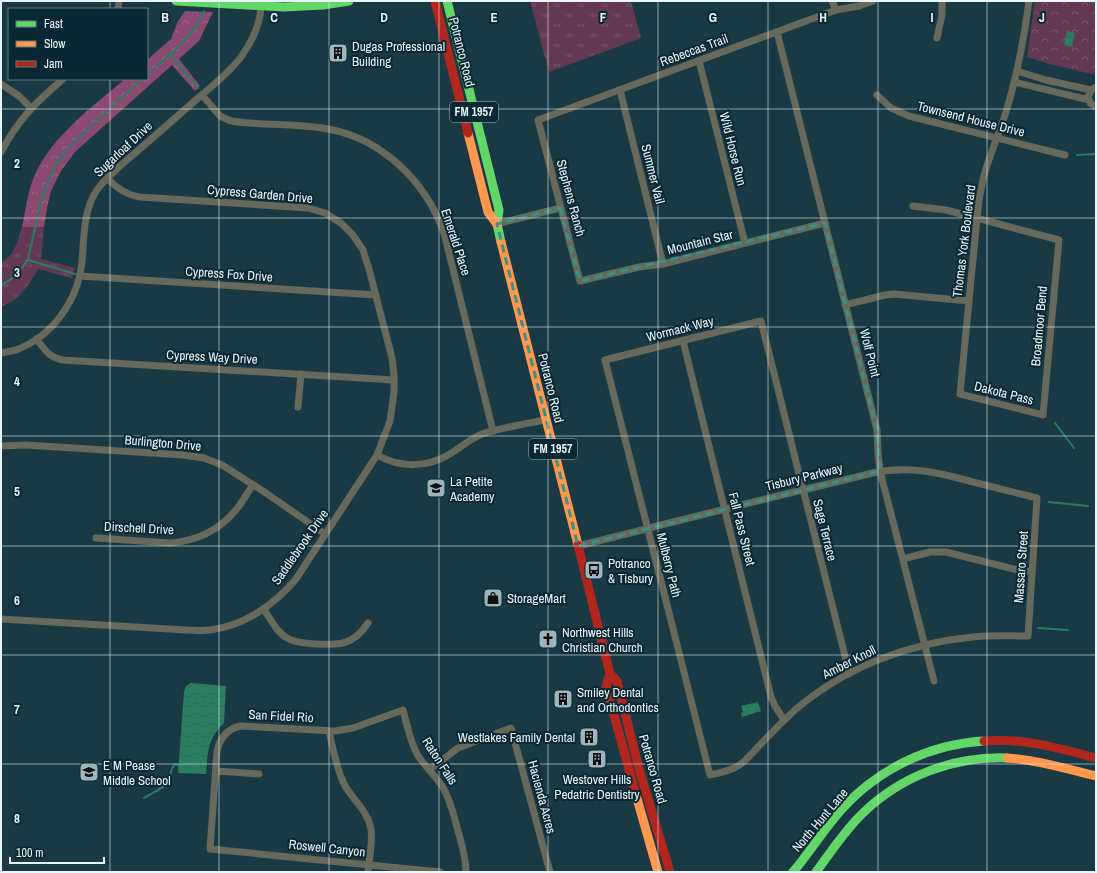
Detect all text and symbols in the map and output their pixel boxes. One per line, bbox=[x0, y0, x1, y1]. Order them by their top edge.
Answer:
legend bbox=[8, 8, 148, 80]
text: B bbox=[161, 9, 169, 26]
text: C bbox=[270, 9, 278, 26]
text: D bbox=[380, 9, 388, 26]
text: E bbox=[490, 9, 498, 26]
text: F bbox=[600, 9, 607, 26]
text: G bbox=[709, 9, 717, 26]
text: H bbox=[819, 9, 827, 26]
text: I bbox=[931, 9, 934, 26]
text: J bbox=[1039, 9, 1045, 26]
street label: Potranco Road bbox=[445, 15, 479, 89]
text: Fast bbox=[44, 16, 63, 32]
street label: Rebeccas Trail bbox=[658, 30, 730, 70]
text: Slow bbox=[44, 36, 66, 52]
place label: Dugas Professional Building bbox=[352, 38, 445, 70]
building icon: Dugas Professional Building bbox=[327, 42, 349, 64]
text: Jam bbox=[44, 56, 63, 72]
street label: Townsend House Drive bbox=[915, 97, 1027, 141]
road number: FM 1957 bbox=[450, 102, 498, 122]
street label: Wild Horse Run bbox=[716, 110, 750, 188]
street label: Sugarloaf Drive bbox=[90, 117, 156, 180]
street label: Summer Vail bbox=[637, 142, 669, 206]
text: 2 bbox=[14, 155, 20, 172]
street label: Stephens Ranch bbox=[553, 158, 589, 238]
street label: Cypress Garden Drive bbox=[206, 181, 314, 207]
street label: Thomas York Boulevard bbox=[949, 184, 979, 298]
street label: Emerald Place bbox=[437, 206, 475, 278]
street label: Mountain Star bbox=[665, 226, 735, 258]
street label: Cypress Fox Drive bbox=[185, 262, 273, 286]
text: 3 bbox=[14, 264, 20, 281]
street label: Broadmoor Bend bbox=[1027, 285, 1051, 367]
street label: Wormack Way bbox=[645, 312, 716, 346]
street label: Wolf Point bbox=[856, 327, 884, 379]
street label: Cypress Way Drive bbox=[166, 346, 258, 368]
street label: Potranco Road bbox=[534, 351, 568, 425]
text: 4 bbox=[14, 373, 20, 390]
street label: Dakota Pass bbox=[973, 377, 1035, 409]
street label: Burlington Drive bbox=[124, 431, 202, 455]
road number: FM 1957 bbox=[529, 439, 577, 459]
street label: Tisbury Parkway bbox=[764, 459, 845, 495]
place label: La Petite Academy bbox=[449, 473, 495, 505]
school or university icon: La Petite Academy bbox=[425, 477, 447, 499]
text: 5 bbox=[14, 483, 20, 500]
street label: Fall Pass Street bbox=[725, 491, 759, 567]
street label: Sage Terrace bbox=[809, 497, 841, 563]
street label: Saddlebrook Drive bbox=[268, 506, 332, 588]
street label: Dirschell Drive bbox=[104, 518, 174, 538]
street label: Massaro Street bbox=[1010, 530, 1032, 604]
street label: Mulberry Path bbox=[653, 531, 685, 599]
place label: Potranco & Tisbury bbox=[608, 555, 654, 587]
bus stop icon: Potranco & Tisbury bbox=[583, 559, 605, 581]
shop icon: StorageMart bbox=[482, 587, 504, 609]
place label: StorageMart bbox=[507, 590, 566, 607]
text: 6 bbox=[14, 592, 20, 609]
place label: Northwest Hills Christian Church bbox=[562, 624, 643, 656]
church icon: Northwest Hills Christian Church bbox=[537, 628, 559, 650]
street label: Amber Knoll bbox=[818, 641, 879, 683]
place label: Smiley Dental and Orthodontics bbox=[577, 684, 659, 716]
building icon: Smiley Dental and Orthodontics bbox=[552, 688, 574, 710]
text: 7 bbox=[14, 701, 20, 718]
street label: San Fidel Rio bbox=[248, 706, 314, 726]
building icon: Westlakes Family Dental bbox=[578, 726, 600, 748]
place label: Westlakes Family Dental bbox=[458, 729, 575, 746]
street label: Potranco Road bbox=[635, 732, 671, 806]
street label: Raton Falls bbox=[418, 734, 462, 788]
building icon: Westover Hills Pedatric Dentistry bbox=[586, 748, 608, 770]
place label: E M Pease Middle School bbox=[103, 757, 171, 789]
street label: Hacienda Acres bbox=[524, 758, 560, 836]
school or university icon: E M Pease Middle School bbox=[78, 761, 100, 783]
place label: Westover Hills Pedatric Dentistry bbox=[554, 771, 640, 803]
street label: North Hunt Lane bbox=[788, 785, 852, 855]
text: 8 bbox=[14, 810, 20, 827]
street label: Roswell Canyon bbox=[288, 836, 366, 860]
scale bar bbox=[10, 839, 104, 865]
text: 100 m bbox=[16, 845, 43, 861]

